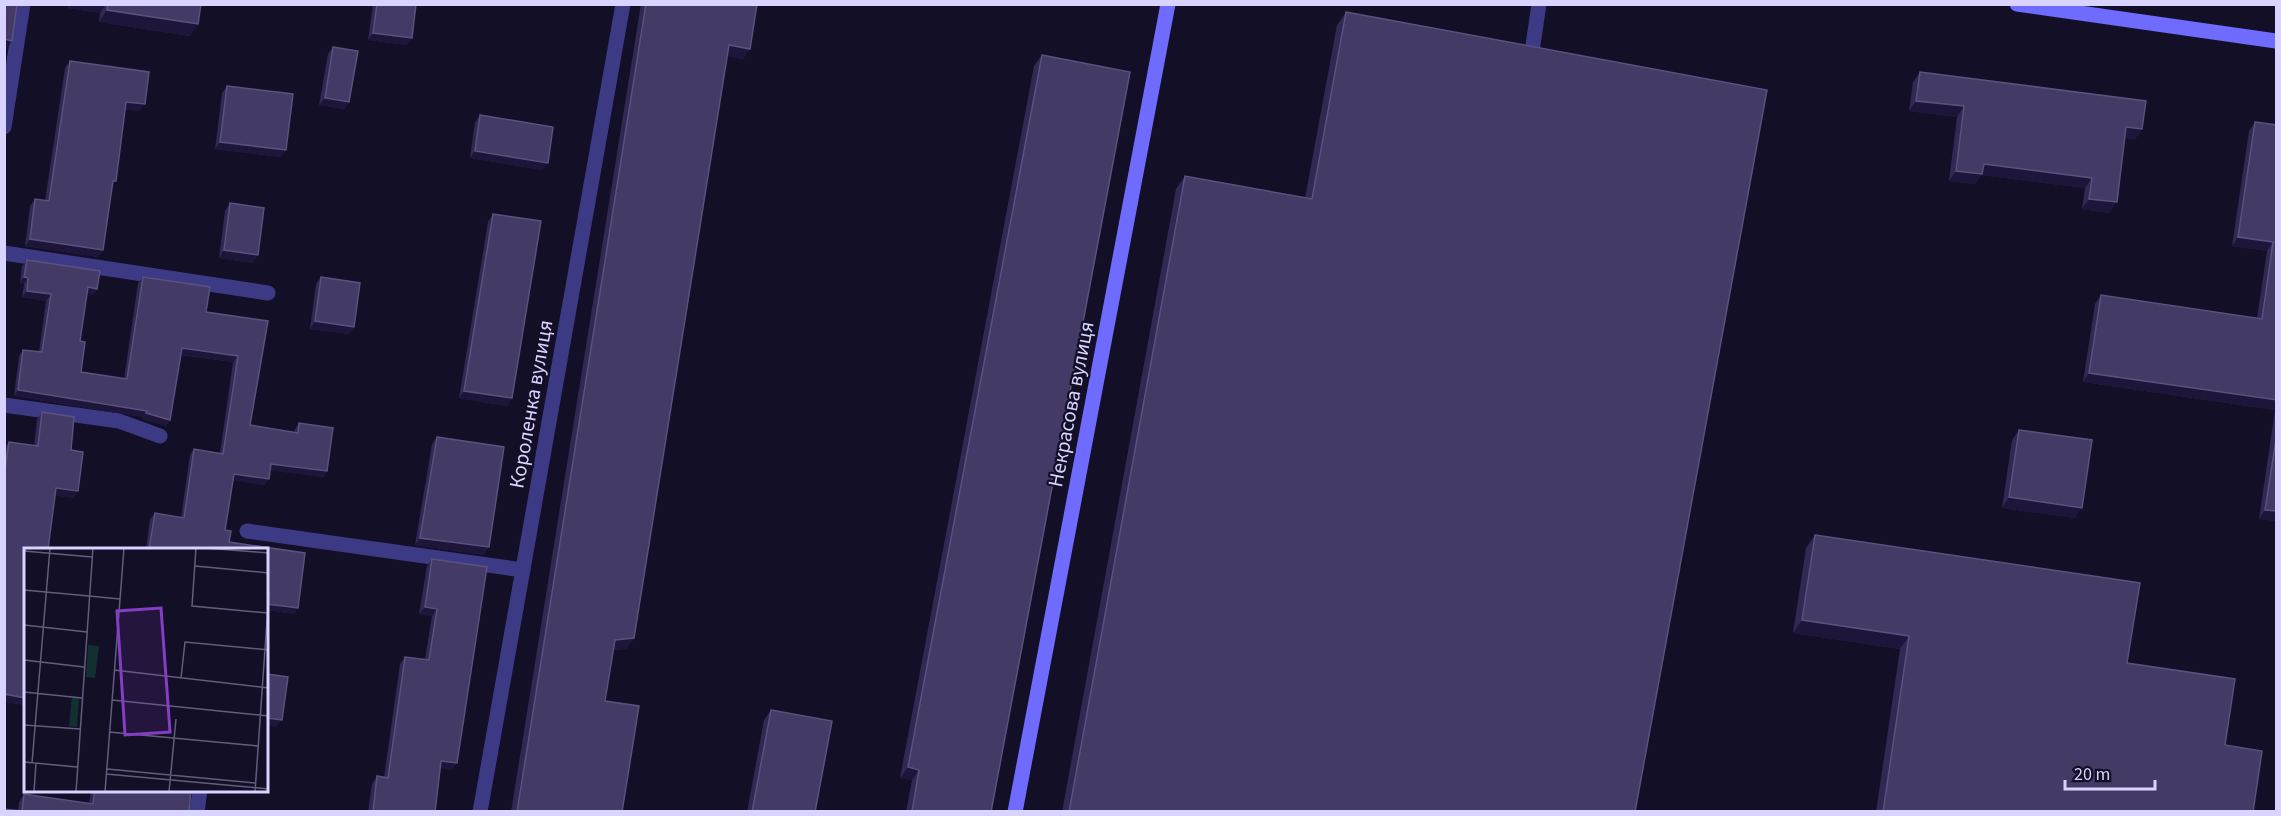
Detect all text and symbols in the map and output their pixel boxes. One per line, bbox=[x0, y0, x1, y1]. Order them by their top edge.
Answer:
street label: Короленка вулиця bbox=[501, 317, 561, 491]
street label: Некрасова вулиця bbox=[1040, 319, 1102, 489]
inset map bbox=[24, 548, 268, 792]
scale bar bbox=[2065, 753, 2155, 791]
text: 20 m bbox=[2074, 762, 2110, 787]

